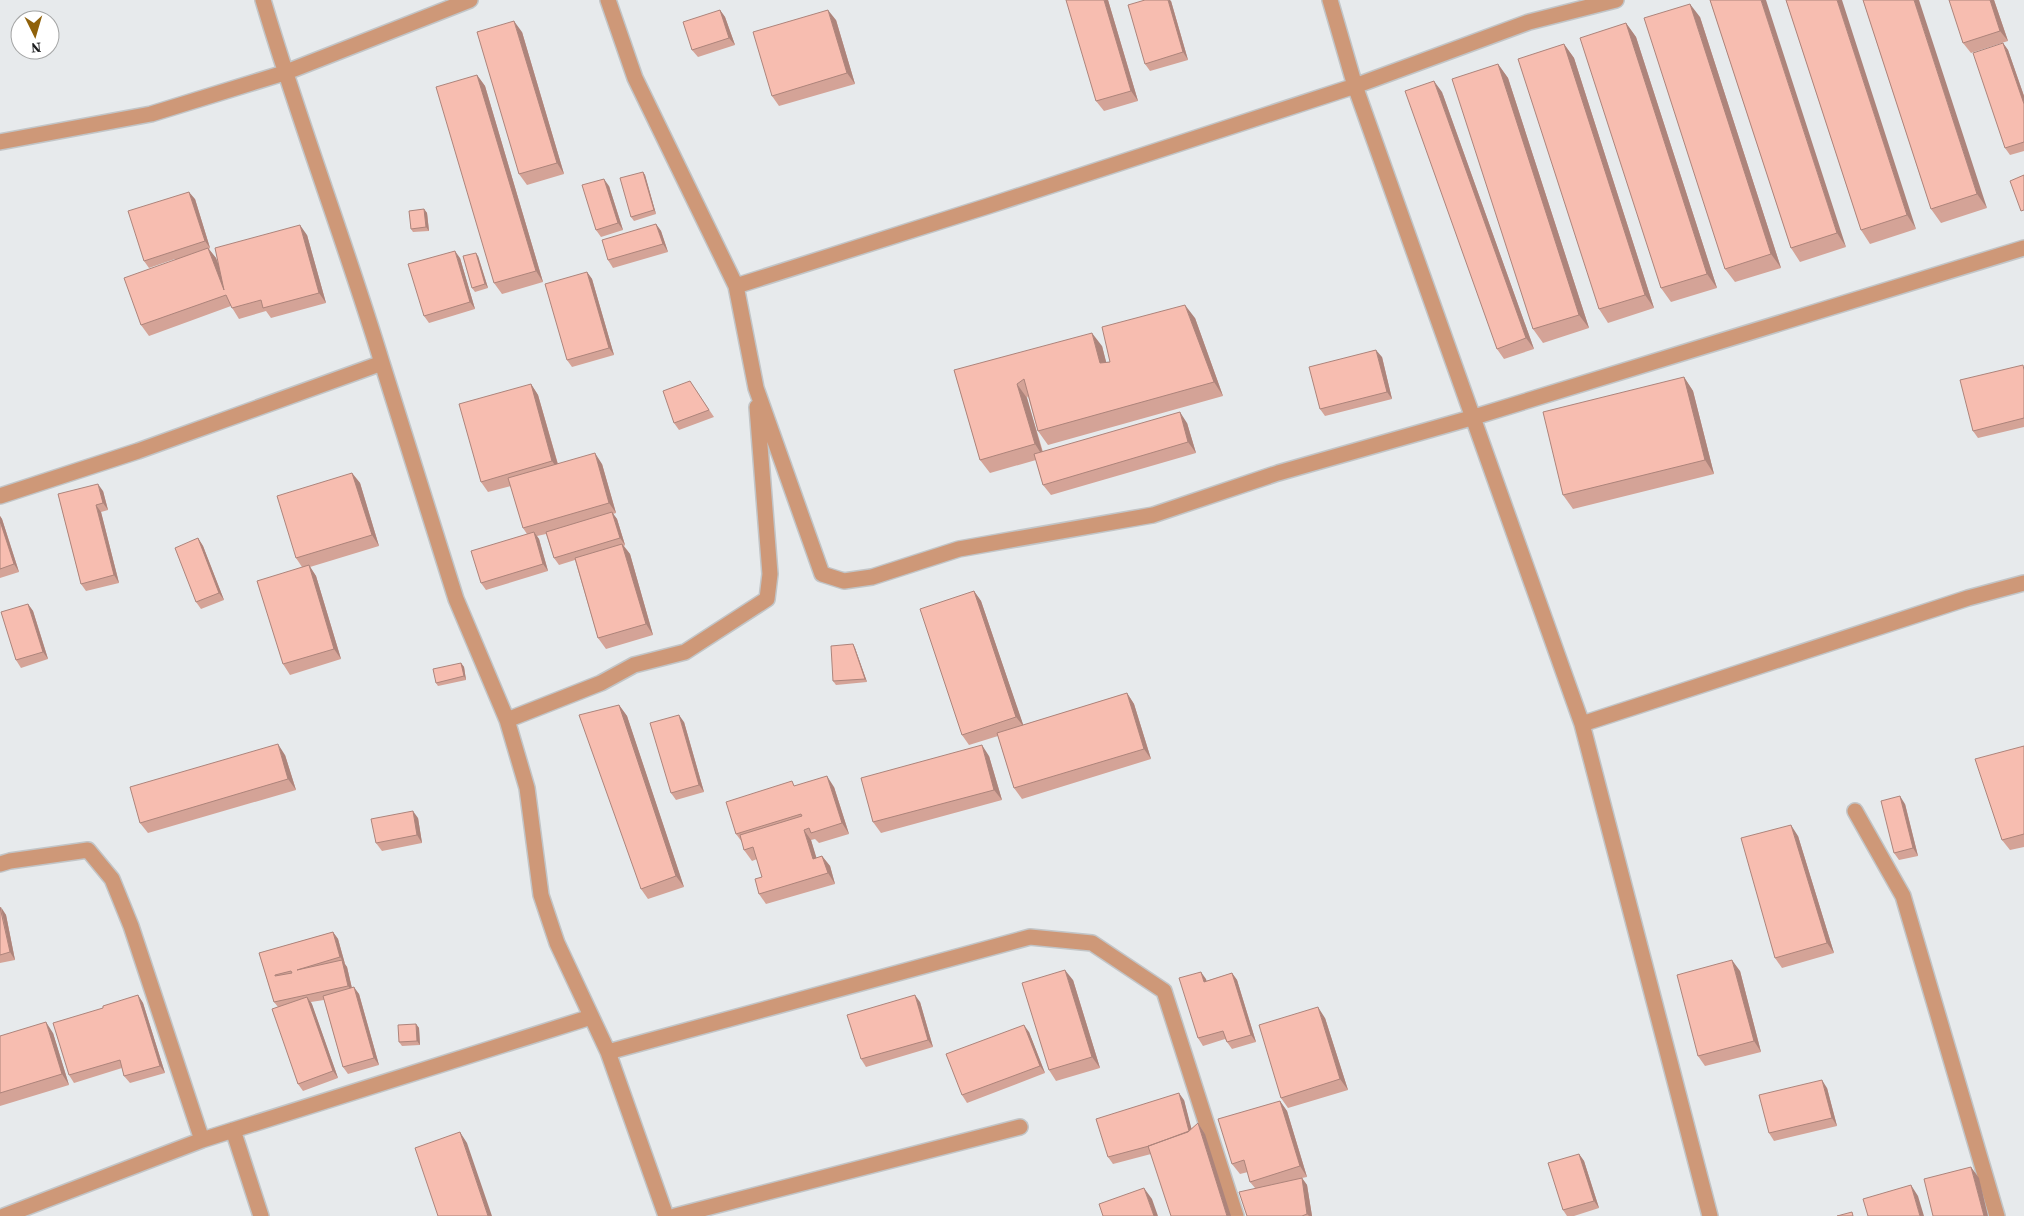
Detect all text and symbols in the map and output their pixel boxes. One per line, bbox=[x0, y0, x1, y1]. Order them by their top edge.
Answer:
north arrow bbox=[10, 10, 60, 60]
text: N bbox=[30, 38, 42, 58]

